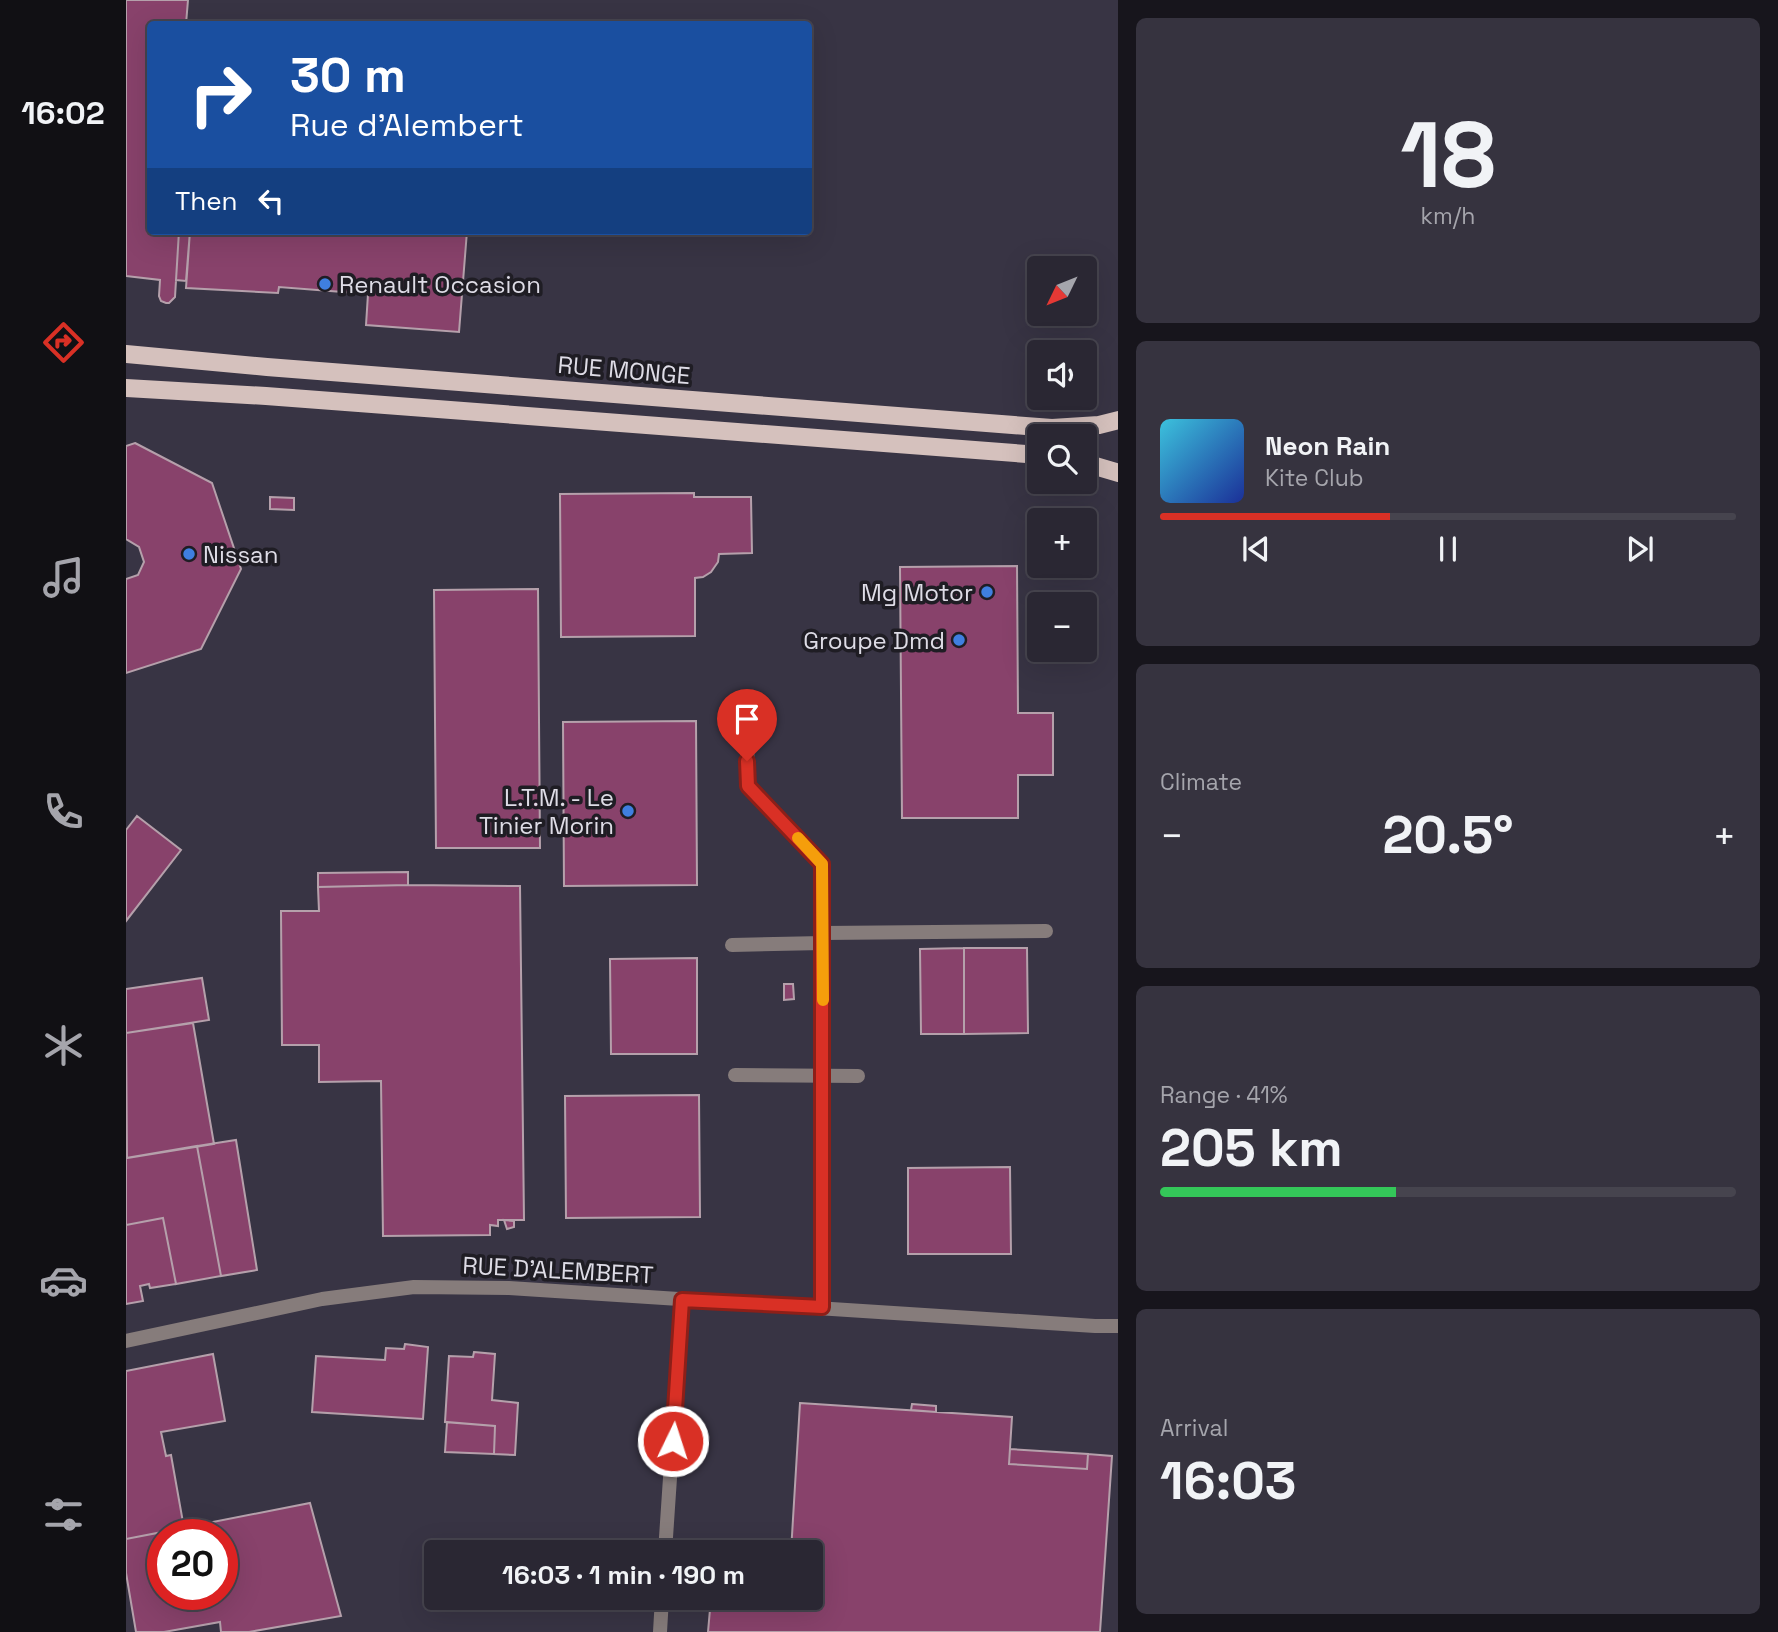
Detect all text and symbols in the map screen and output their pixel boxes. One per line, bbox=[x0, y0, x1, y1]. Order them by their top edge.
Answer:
text: 30 m bbox=[290, 44, 406, 106]
icon: right bbox=[175, 49, 266, 140]
text: 16:02 bbox=[21, 93, 105, 133]
text: 18 bbox=[1400, 97, 1496, 214]
text: Rue d'Alembert bbox=[290, 105, 524, 145]
icon: left bbox=[252, 182, 290, 220]
text: Then bbox=[175, 184, 238, 218]
text: km/h bbox=[1421, 201, 1475, 231]
north arrow bbox=[1027, 256, 1097, 326]
map controls bbox=[1027, 256, 1097, 662]
place label: Renault Occasion bbox=[339, 269, 541, 300]
marker: Renault Occasion bbox=[317, 276, 333, 292]
icon: directions bbox=[39, 318, 88, 367]
button: sound bbox=[1027, 340, 1097, 410]
street label: RUE MONGE bbox=[556, 349, 692, 391]
button: search bbox=[1027, 424, 1097, 494]
text: Neon Rain bbox=[1265, 429, 1390, 463]
text: Kite Club bbox=[1265, 463, 1364, 493]
button: + bbox=[1027, 508, 1097, 578]
icon: previous bbox=[1237, 530, 1275, 568]
icon: pause bbox=[1429, 530, 1467, 568]
icon: next bbox=[1621, 530, 1659, 568]
place label: Nissan bbox=[203, 539, 279, 570]
marker: Nissan bbox=[181, 546, 197, 562]
icon: music bbox=[39, 553, 88, 602]
place label: Mg Motor bbox=[861, 577, 973, 608]
marker: Mg Motor bbox=[979, 584, 995, 600]
button: − bbox=[1027, 592, 1097, 662]
place label: Groupe Dmd bbox=[803, 625, 945, 656]
marker: Groupe Dmd bbox=[951, 632, 967, 648]
pin bbox=[717, 689, 777, 761]
icon: arrive bbox=[728, 700, 766, 738]
text: Climate bbox=[1160, 767, 1242, 797]
place label: L.T.M. - Le Tinier Morin bbox=[479, 782, 614, 841]
icon: phone bbox=[39, 787, 88, 836]
text: 20.5° bbox=[1382, 802, 1514, 868]
marker: L.T.M. - Le Tinier Morin bbox=[620, 803, 636, 819]
text: − bbox=[1160, 812, 1184, 860]
text: + bbox=[1712, 812, 1736, 860]
icon: climate bbox=[39, 1021, 88, 1070]
text: Range · 41% bbox=[1160, 1080, 1288, 1110]
text: 205 km bbox=[1160, 1115, 1343, 1181]
street label: RUE D'ALEMBERT bbox=[462, 1250, 654, 1290]
icon: car bbox=[39, 1256, 88, 1305]
position arrow bbox=[636, 1404, 710, 1478]
text: Arrival bbox=[1160, 1413, 1228, 1443]
text: 16:03 bbox=[1160, 1448, 1296, 1514]
icon: filters bbox=[39, 1490, 88, 1539]
speed limit sign: 20 bbox=[147, 1519, 238, 1610]
text: 16:03 · 1 min · 190 m bbox=[502, 1558, 745, 1592]

